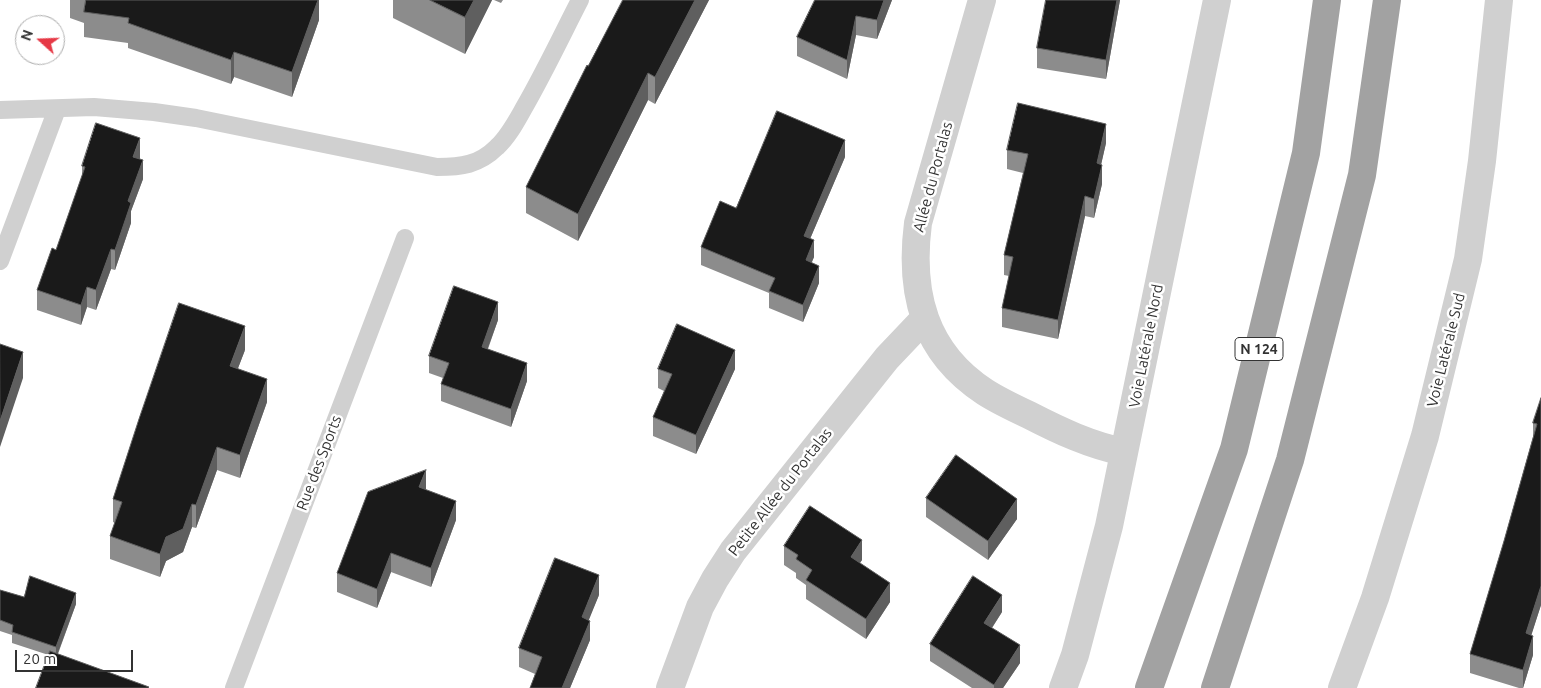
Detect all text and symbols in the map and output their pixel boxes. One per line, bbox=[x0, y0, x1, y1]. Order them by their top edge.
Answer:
north arrow bbox=[15, 15, 65, 65]
text: N bbox=[18, 28, 36, 43]
street label: Allée du Portalas bbox=[910, 120, 956, 234]
street label: Voie Latérale Nord bbox=[1125, 283, 1167, 409]
street label: Voie Latérale Sud bbox=[1423, 291, 1469, 409]
road number: N 124 bbox=[1235, 338, 1283, 360]
street label: Rue des Sports bbox=[293, 413, 345, 513]
street label: Petite Allée du Portalas bbox=[724, 424, 836, 560]
scale bar bbox=[18, 640, 135, 672]
text: 20 m bbox=[23, 650, 56, 667]

